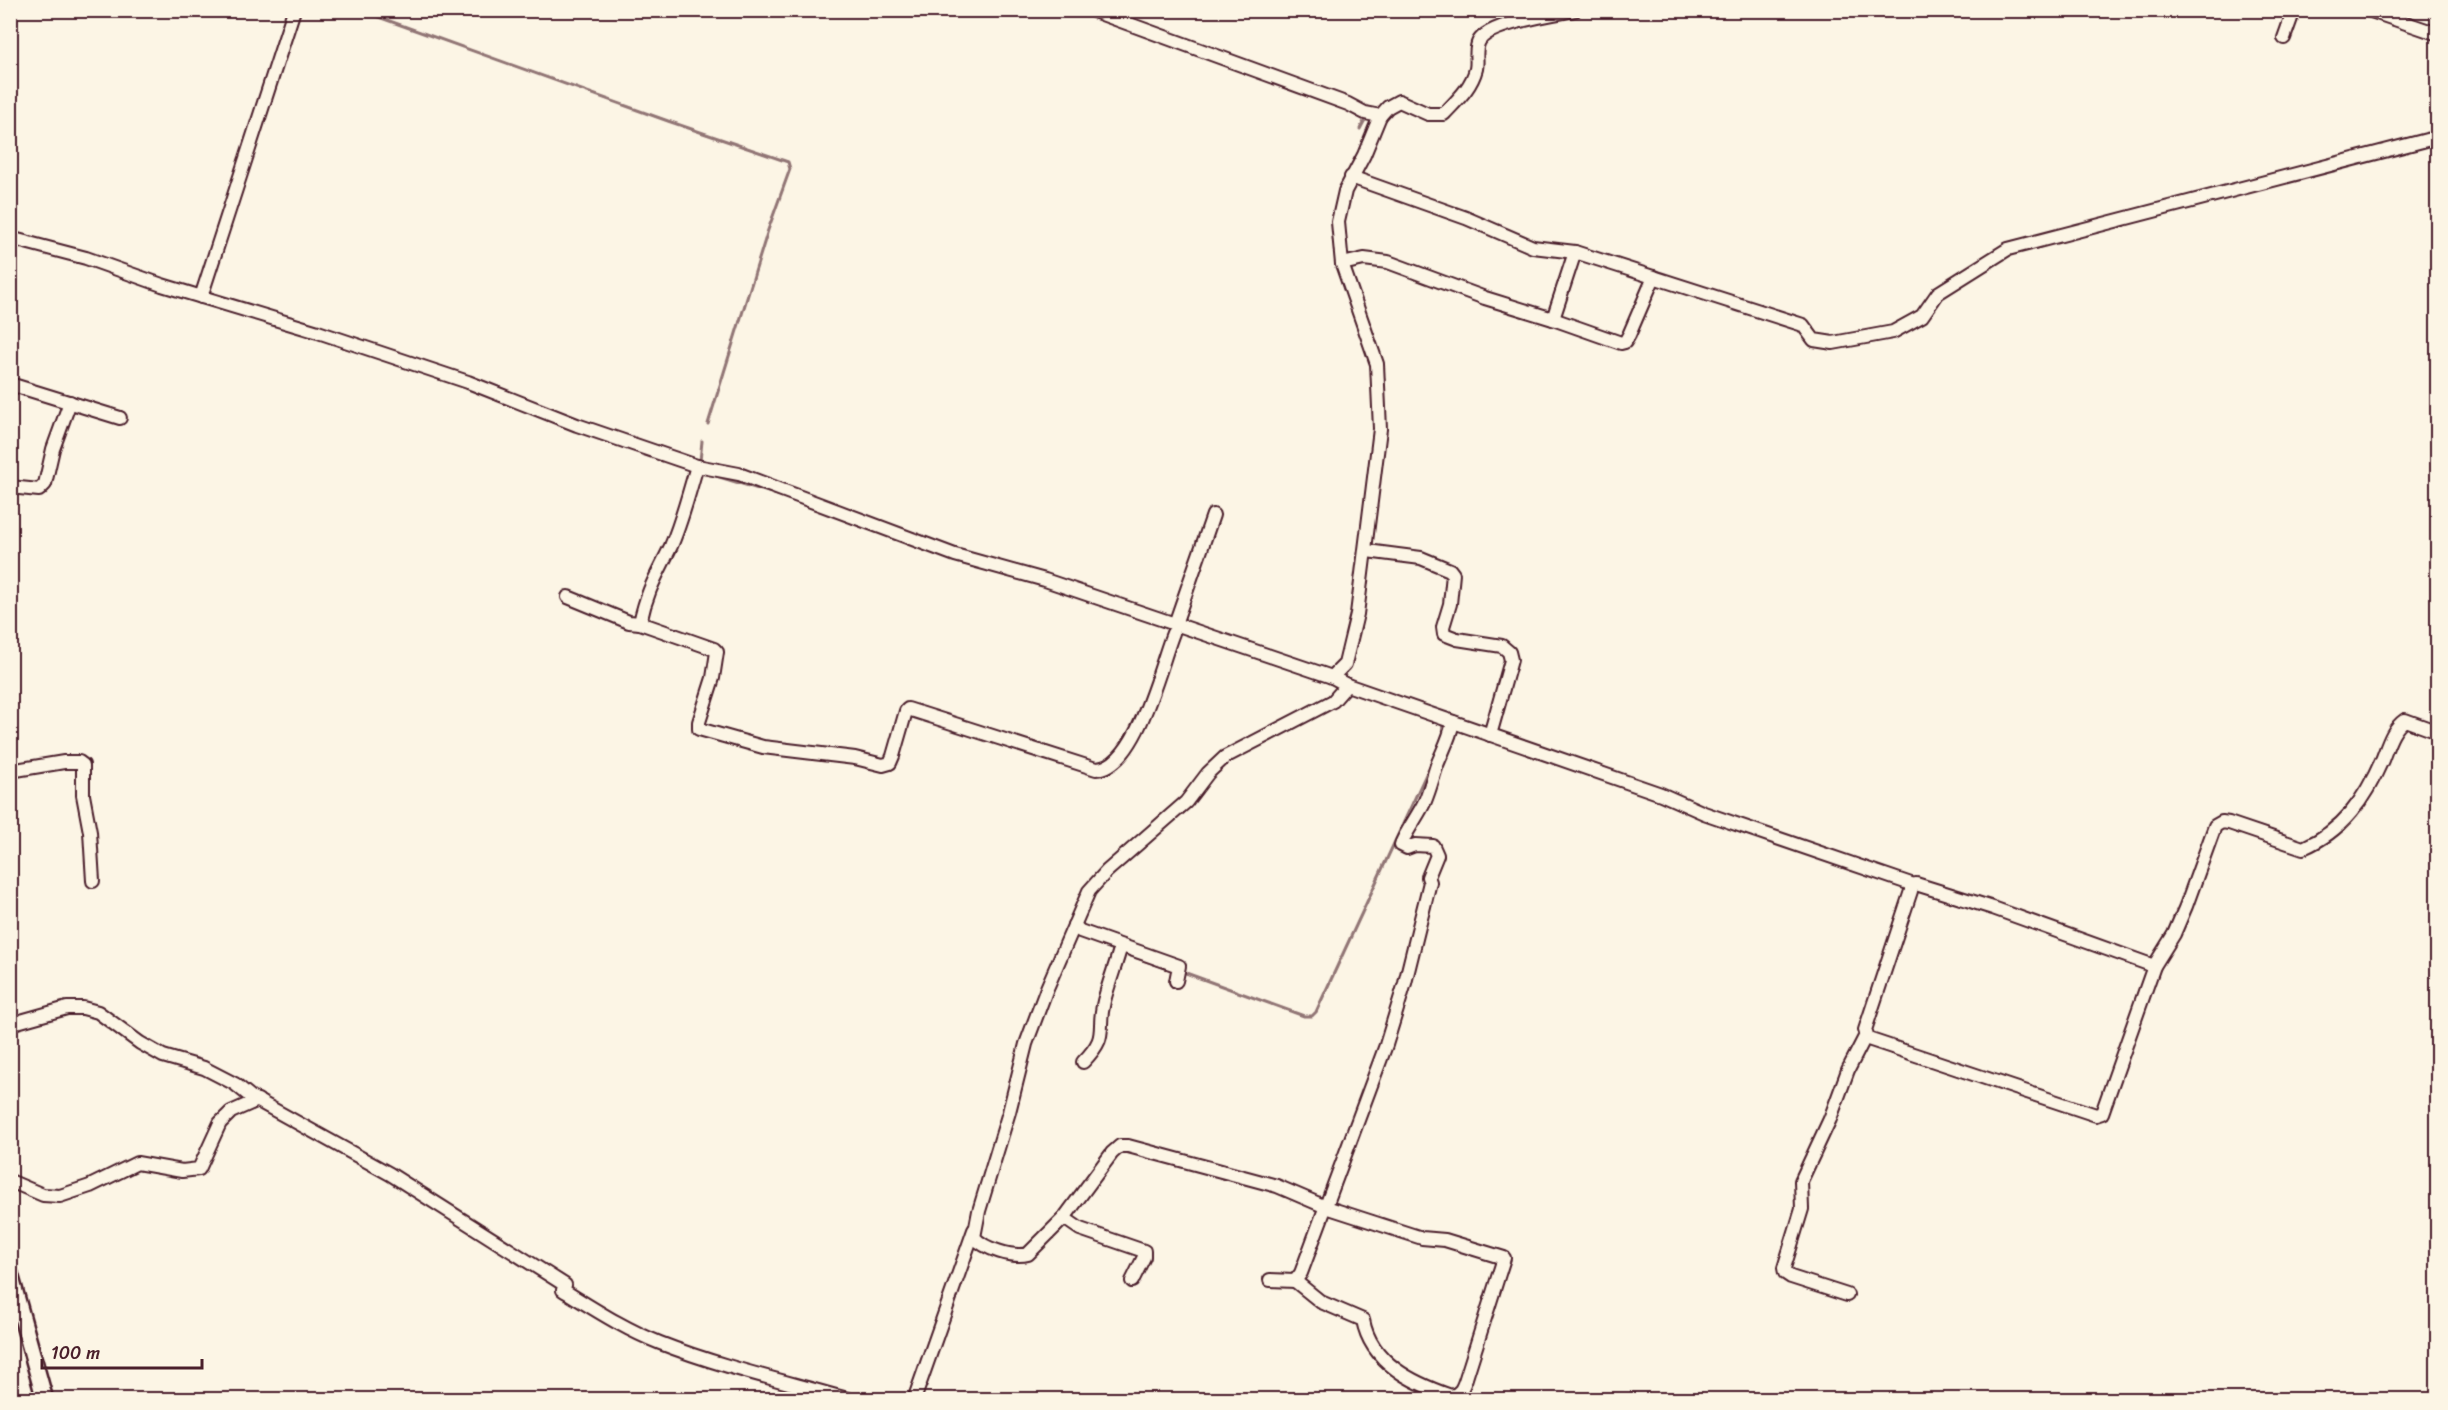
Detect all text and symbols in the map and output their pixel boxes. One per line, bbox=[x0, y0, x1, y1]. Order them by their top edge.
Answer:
scale bar bbox=[42, 1332, 202, 1370]
text: 100 m bbox=[51, 1337, 100, 1369]

